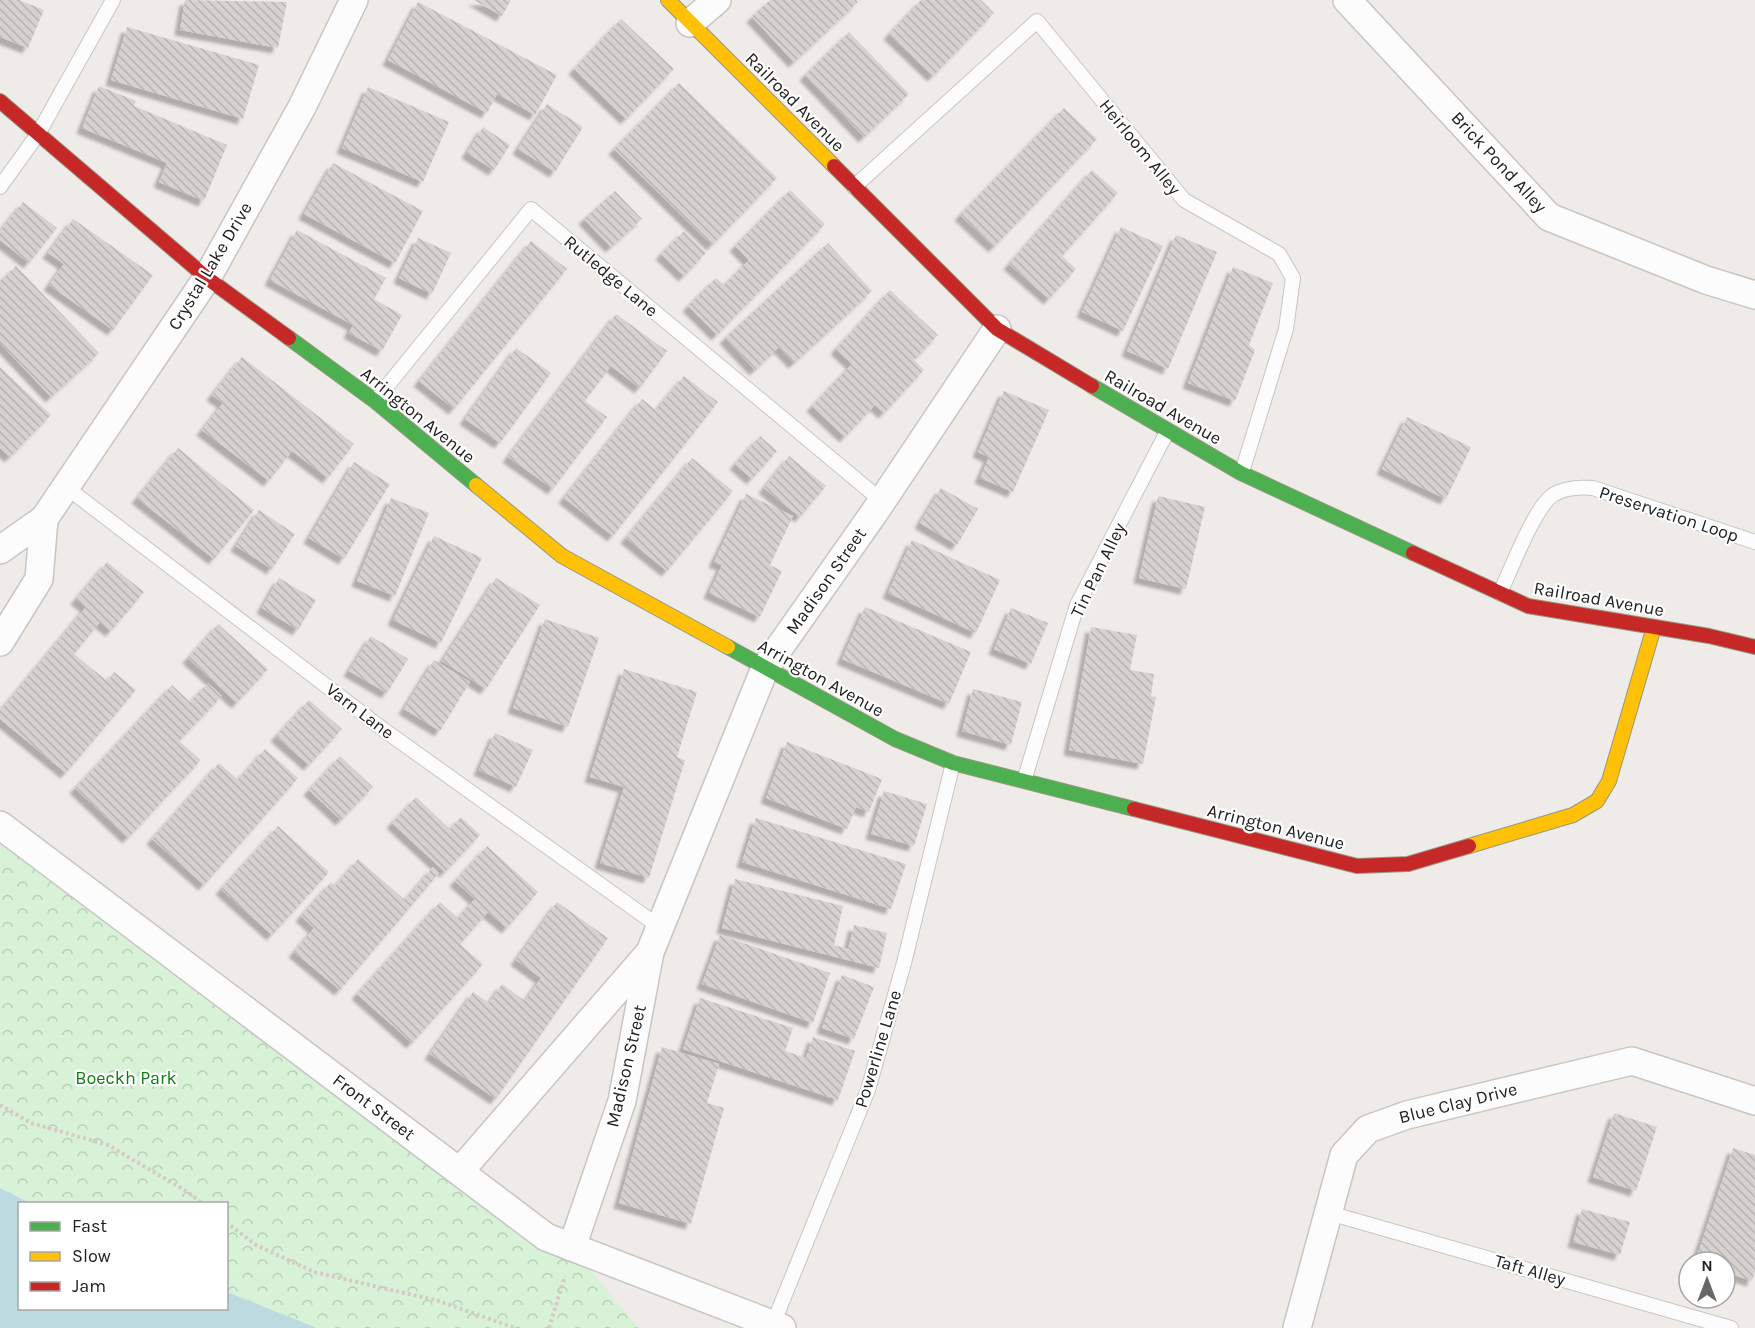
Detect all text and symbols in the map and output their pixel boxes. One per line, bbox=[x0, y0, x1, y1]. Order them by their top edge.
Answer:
street label: Railroad Avenue bbox=[741, 48, 849, 156]
street label: Heirloom Alley bbox=[1095, 95, 1186, 200]
street label: Brick Pond Alley bbox=[1446, 107, 1552, 218]
street label: Crystal Lake Drive bbox=[163, 198, 257, 334]
street label: Rutledge Lane bbox=[560, 230, 662, 322]
street label: Arrington Avenue bbox=[356, 362, 480, 468]
street label: Railroad Avenue bbox=[1100, 365, 1226, 449]
street label: Preservation Loop bbox=[1596, 481, 1742, 547]
street label: Tin Pan Alley bbox=[1066, 519, 1131, 621]
street label: Madison Street bbox=[781, 523, 871, 639]
street label: Railroad Avenue bbox=[1532, 577, 1666, 621]
street label: Arrington Avenue bbox=[754, 634, 888, 722]
street label: Varn Lane bbox=[322, 678, 398, 744]
street label: Arrington Avenue bbox=[1205, 799, 1347, 855]
street label: Powerline Lane bbox=[850, 988, 906, 1110]
street label: Madison Street bbox=[601, 1002, 651, 1129]
park label: Boeckh Park bbox=[75, 1067, 177, 1089]
street label: Front Street bbox=[329, 1069, 420, 1145]
street label: Blue Clay Drive bbox=[1396, 1078, 1520, 1128]
legend bbox=[18, 1202, 228, 1310]
text: Fast bbox=[72, 1215, 107, 1237]
text: Slow bbox=[72, 1245, 111, 1267]
street label: Taft Alley bbox=[1492, 1249, 1569, 1291]
north arrow bbox=[1677, 1250, 1737, 1310]
text: N bbox=[1701, 1256, 1713, 1275]
text: Jam bbox=[72, 1275, 106, 1297]

